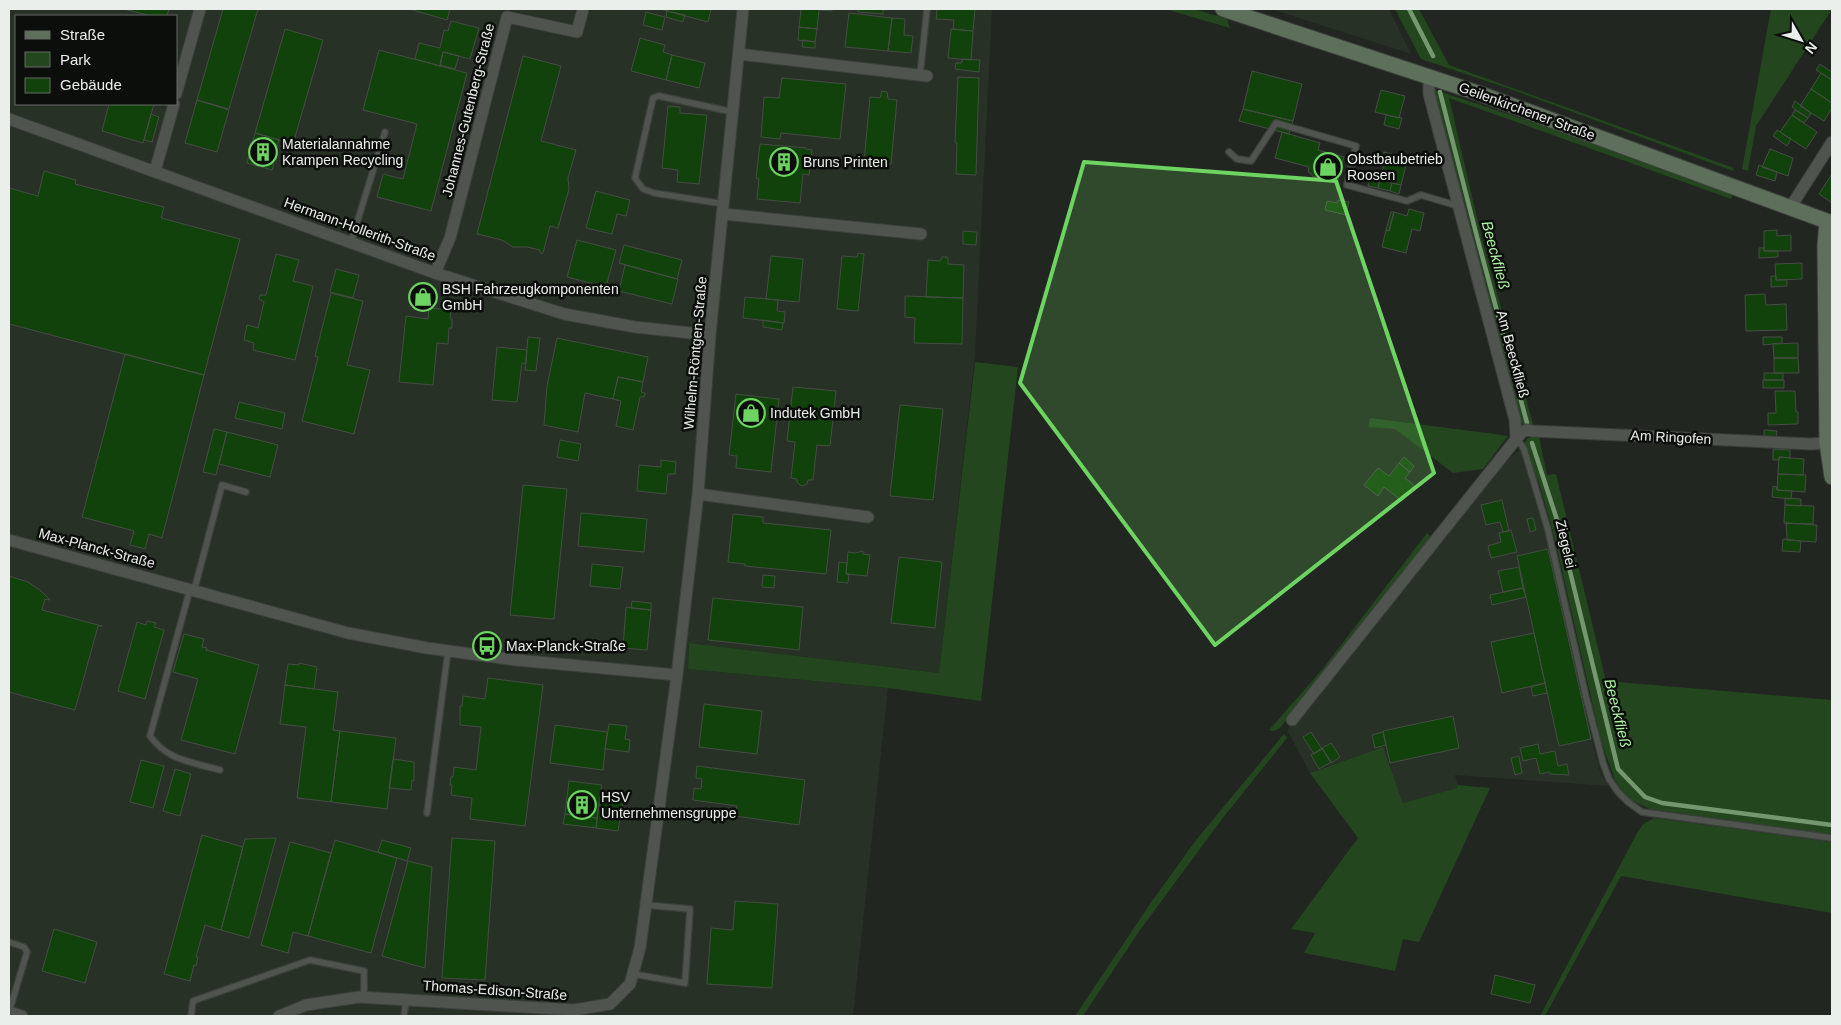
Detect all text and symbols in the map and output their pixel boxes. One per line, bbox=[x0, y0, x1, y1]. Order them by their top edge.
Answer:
legend bbox=[15, 15, 178, 105]
north arrow bbox=[1776, 15, 1826, 65]
street label: Johannes-Gutenberg-Straße bbox=[439, 21, 497, 198]
text: Straße bbox=[60, 26, 105, 43]
text: N bbox=[1802, 39, 1821, 57]
text: Park bbox=[60, 51, 91, 68]
text: Gebäude bbox=[60, 76, 122, 93]
street label: Geilenkirchener Straße bbox=[1457, 79, 1598, 143]
place label: Materialannahme Krampen Recycling bbox=[282, 136, 403, 168]
building icon: Materialannahme Krampen Recycling bbox=[248, 137, 278, 167]
building icon: Bruns Printen bbox=[769, 147, 799, 177]
place label: Obstbaubetrieb Roosen bbox=[1347, 151, 1443, 183]
shop icon: Obstbaubetrieb Roosen bbox=[1313, 152, 1343, 182]
place label: Bruns Printen bbox=[803, 154, 888, 170]
street label: Hermann-Hollerith-Straße bbox=[282, 194, 438, 264]
water label: Beeckfließ bbox=[1479, 219, 1513, 291]
street label: Wilhelm-Röntgen-Straße bbox=[680, 275, 710, 430]
place label: BSH Fahrzeugkomponenten GmbH bbox=[442, 281, 619, 313]
shop icon: BSH Fahrzeugkomponenten GmbH bbox=[408, 282, 438, 312]
street label: Am Beeckfließ bbox=[1494, 308, 1532, 400]
shop icon: Indutek GmbH bbox=[736, 398, 766, 428]
place label: Indutek GmbH bbox=[770, 405, 860, 421]
street label: Am Ringofen bbox=[1630, 427, 1712, 447]
street label: Ziegelei bbox=[1553, 518, 1579, 570]
street label: Max-Planck-Straße bbox=[37, 525, 157, 571]
bus stop icon: Max-Planck-Straße bbox=[472, 631, 502, 661]
place label: Max-Planck-Straße bbox=[506, 638, 626, 654]
water label: Beeckfließ bbox=[1601, 677, 1635, 749]
place label: HSV Unternehmensgruppe bbox=[601, 789, 737, 821]
building icon: HSV Unternehmensgruppe bbox=[567, 790, 597, 820]
street label: Thomas-Edison-Straße bbox=[422, 977, 568, 1003]

